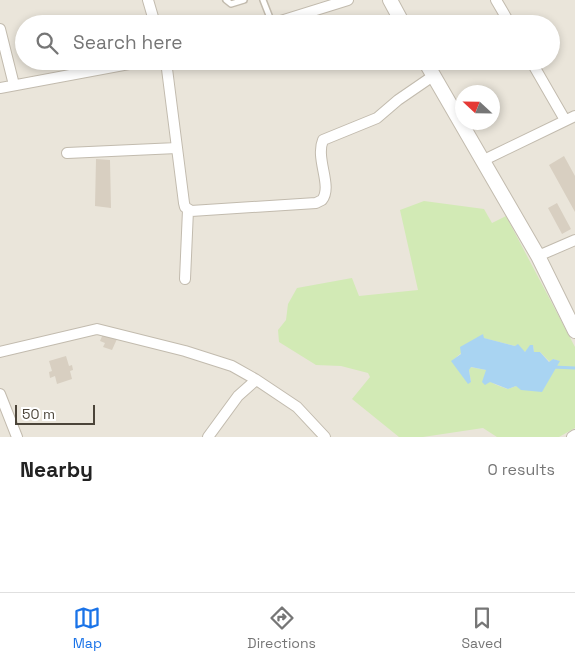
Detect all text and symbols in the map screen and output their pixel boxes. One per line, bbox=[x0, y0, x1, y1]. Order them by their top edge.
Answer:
search box bbox=[15, 15, 560, 70]
icon: search bbox=[33, 29, 61, 57]
text: Search here bbox=[73, 30, 183, 55]
north arrow bbox=[455, 85, 500, 130]
scale bar bbox=[15, 402, 95, 425]
text: 50 m bbox=[22, 405, 55, 423]
text: Nearby bbox=[20, 456, 93, 483]
text: 0 results bbox=[487, 459, 555, 480]
tab: Map bbox=[73, 604, 102, 652]
tab: Directions bbox=[247, 604, 316, 652]
tab: Saved bbox=[461, 604, 502, 652]

